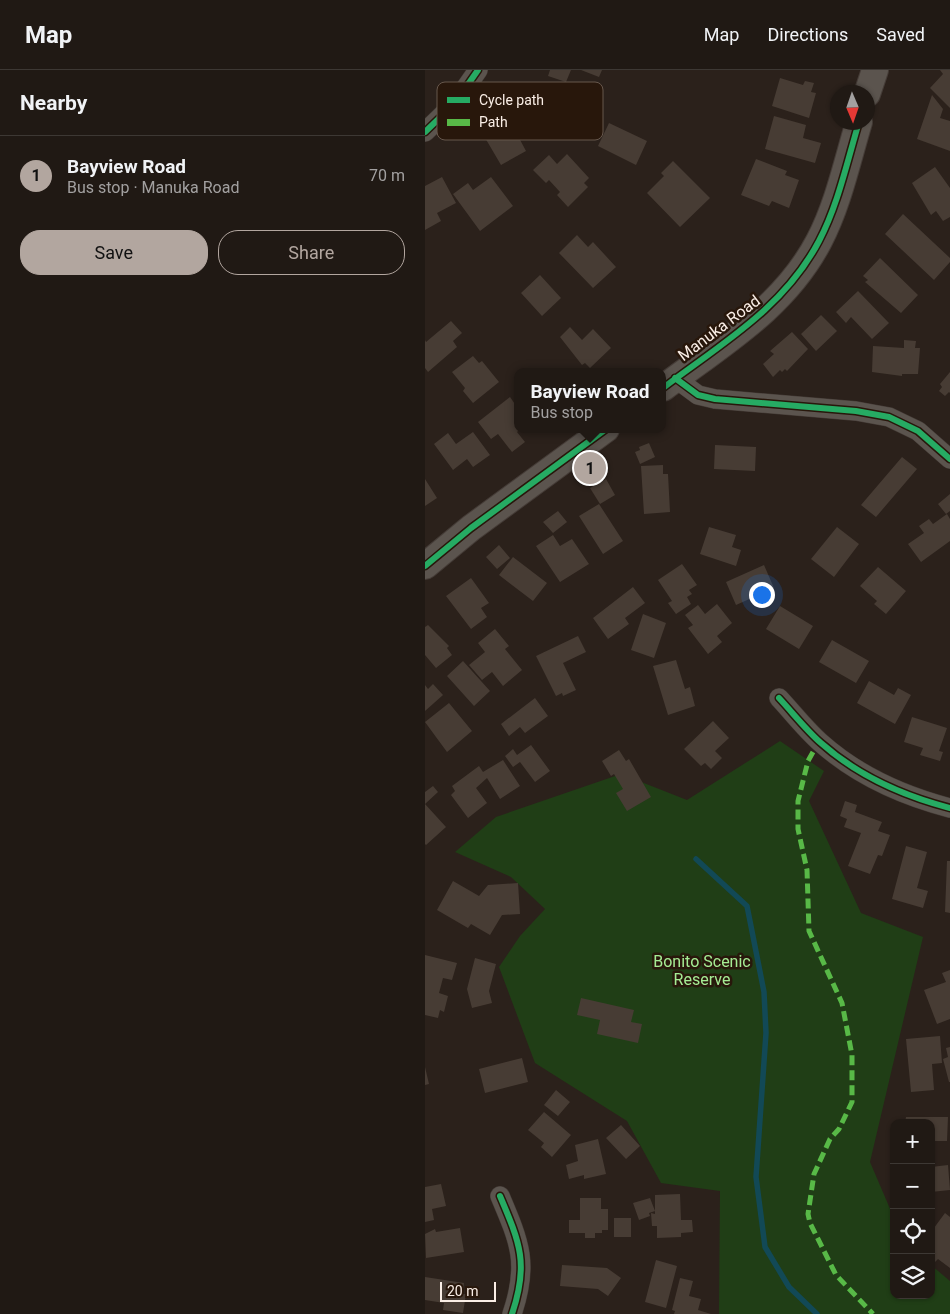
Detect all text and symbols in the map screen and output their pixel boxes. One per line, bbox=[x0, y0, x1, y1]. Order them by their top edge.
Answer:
text: Map bbox=[25, 21, 72, 49]
text: Map bbox=[704, 24, 739, 45]
text: Directions bbox=[767, 24, 848, 45]
text: Saved bbox=[876, 24, 925, 45]
legend bbox=[437, 82, 603, 140]
north arrow bbox=[830, 85, 875, 130]
text: Nearby bbox=[20, 91, 87, 115]
text: Cycle path bbox=[479, 92, 544, 108]
text: Path bbox=[479, 114, 508, 130]
text: Bayview Road bbox=[67, 155, 186, 178]
text: 1 bbox=[31, 166, 41, 185]
text: 70 m bbox=[369, 166, 405, 185]
text: Bus stop · Manuka Road bbox=[67, 178, 239, 197]
button: Save bbox=[20, 230, 208, 275]
button: Share bbox=[218, 230, 405, 275]
street label: Manuka Road bbox=[674, 291, 764, 365]
popup bbox=[514, 368, 666, 433]
text: Bayview Road bbox=[530, 380, 650, 403]
text: Bus stop bbox=[530, 403, 593, 422]
pin: 1 bbox=[574, 449, 606, 487]
your location bbox=[749, 582, 775, 608]
park label: Bonito Scenic Reserve bbox=[653, 952, 751, 989]
map controls bbox=[890, 1119, 935, 1299]
button: + bbox=[890, 1119, 935, 1164]
button: − bbox=[890, 1164, 935, 1209]
button: locate bbox=[890, 1209, 935, 1254]
button: layers bbox=[890, 1254, 935, 1299]
scale bar bbox=[440, 1279, 496, 1302]
text: 20 m bbox=[447, 1283, 479, 1299]

